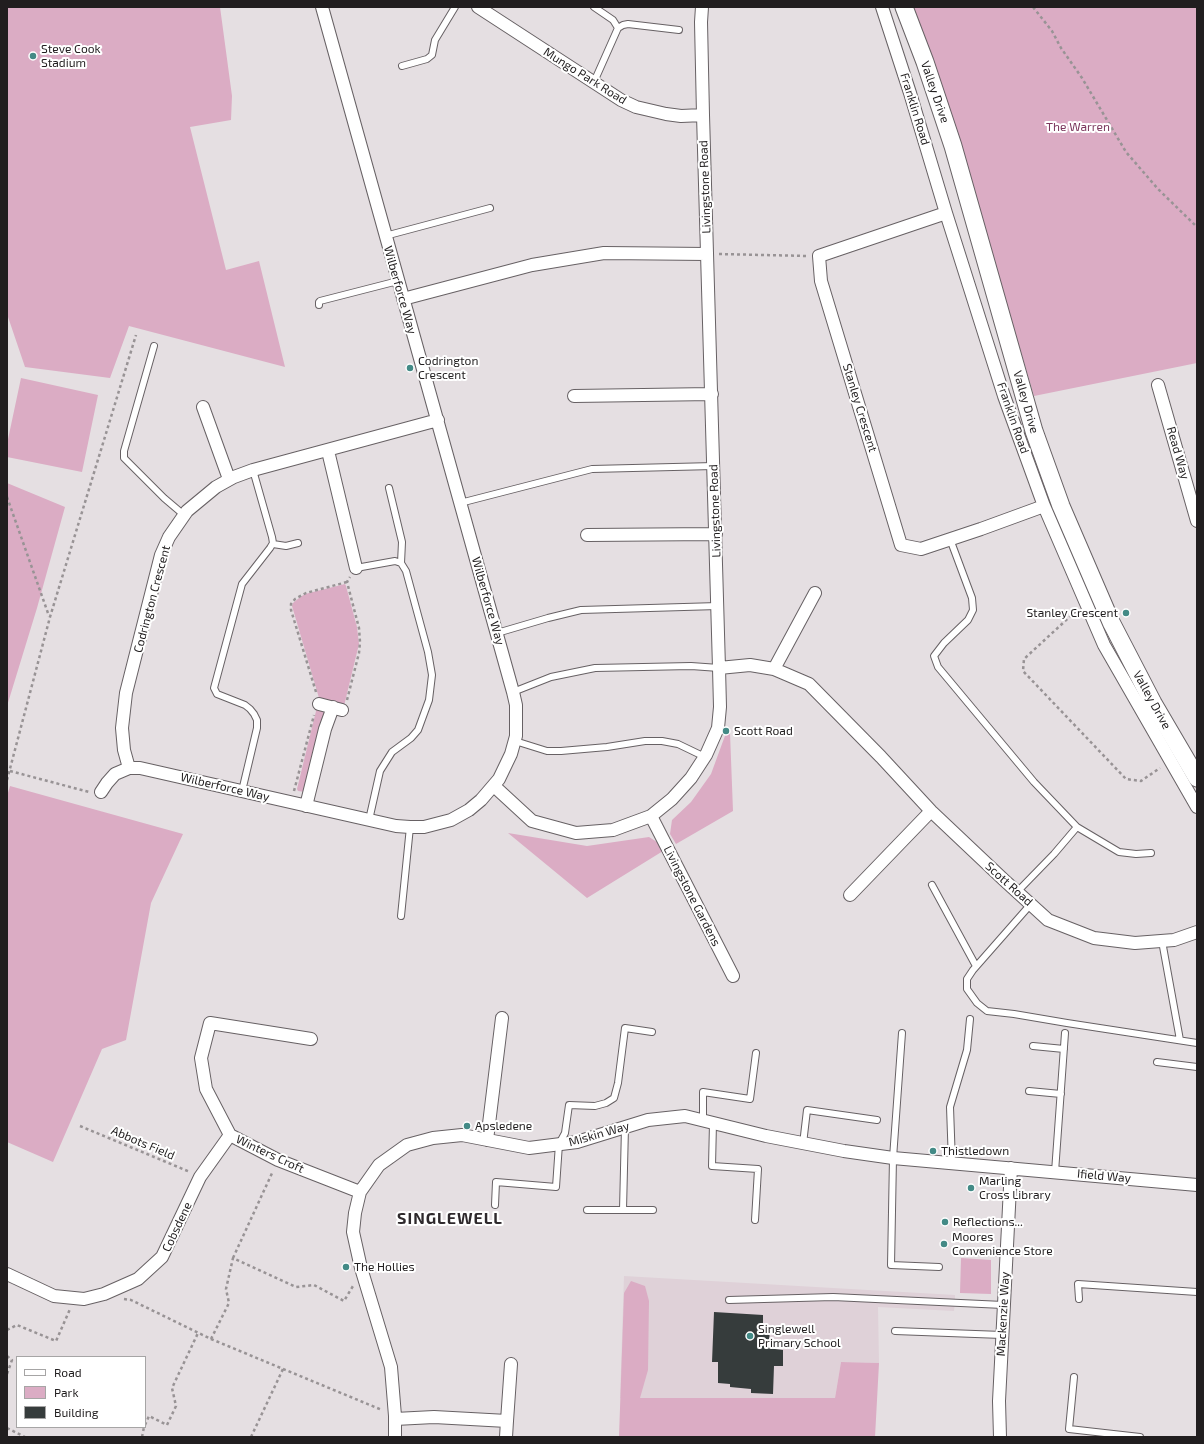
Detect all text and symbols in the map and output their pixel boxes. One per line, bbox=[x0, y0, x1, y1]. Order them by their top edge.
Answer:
place label: Steve Cook Stadium bbox=[41, 42, 101, 70]
street label: Mungo Park Road bbox=[541, 45, 629, 107]
marker: Steve Cook Stadium bbox=[28, 51, 38, 61]
street label: Valley Drive bbox=[918, 59, 952, 125]
street label: Franklin Road bbox=[897, 71, 933, 147]
park label: The Warren bbox=[1046, 120, 1110, 134]
street label: Livingstone Road bbox=[696, 140, 714, 234]
street label: Wilberforce Way bbox=[381, 244, 419, 336]
place label: Codrington Crescent bbox=[418, 354, 478, 382]
street label: Stanley Crescent bbox=[840, 362, 880, 454]
marker: Codrington Crescent bbox=[405, 363, 415, 373]
street label: Valley Drive bbox=[1010, 369, 1042, 435]
street label: Franklin Road bbox=[994, 380, 1032, 456]
street label: Read Way bbox=[1164, 425, 1192, 481]
street label: Livingstone Road bbox=[706, 464, 724, 558]
street label: Codrington Crescent bbox=[131, 544, 173, 654]
street label: Wilberforce Way bbox=[469, 555, 507, 647]
place label: Stanley Crescent bbox=[1026, 606, 1118, 620]
marker: Stanley Crescent bbox=[1121, 608, 1131, 618]
street label: Valley Drive bbox=[1130, 668, 1174, 732]
place label: Scott Road bbox=[734, 724, 793, 738]
marker: Scott Road bbox=[721, 726, 731, 736]
street label: Wilberforce Way bbox=[179, 770, 271, 804]
street label: Livingstone Gardens bbox=[660, 843, 724, 949]
street label: Scott Road bbox=[982, 859, 1036, 909]
street label: Miskin Way bbox=[567, 1118, 631, 1150]
place label: Apsledene bbox=[475, 1119, 532, 1133]
marker: Apsledene bbox=[462, 1121, 472, 1131]
street label: Abbots Field bbox=[109, 1123, 177, 1163]
street label: Winters Croft bbox=[234, 1132, 306, 1176]
place label: Thistledown bbox=[941, 1144, 1009, 1158]
marker: Thistledown bbox=[928, 1146, 938, 1156]
street label: Ifield Way bbox=[1076, 1166, 1132, 1186]
place label: Marling Cross Library bbox=[979, 1174, 1051, 1202]
marker: Marling Cross Library bbox=[966, 1183, 976, 1193]
street label: Cobsdene bbox=[159, 1200, 195, 1254]
district label: SINGLEWELL bbox=[397, 1209, 503, 1229]
place label: Reflections... bbox=[953, 1215, 1023, 1229]
marker: Reflections... bbox=[940, 1217, 950, 1227]
place label: Moores Convenience Store bbox=[952, 1230, 1053, 1258]
marker: Moores Convenience Store bbox=[939, 1239, 949, 1249]
place label: The Hollies bbox=[354, 1260, 415, 1274]
marker: The Hollies bbox=[341, 1262, 351, 1272]
street label: Mackenzie Way bbox=[994, 1271, 1012, 1357]
place label: Singlewell Primary School bbox=[758, 1322, 841, 1350]
marker: Singlewell Primary School bbox=[745, 1331, 755, 1341]
legend bbox=[16, 1356, 146, 1428]
text: Road bbox=[54, 1365, 82, 1379]
text: Park bbox=[54, 1385, 79, 1399]
text: Building bbox=[54, 1405, 98, 1419]

